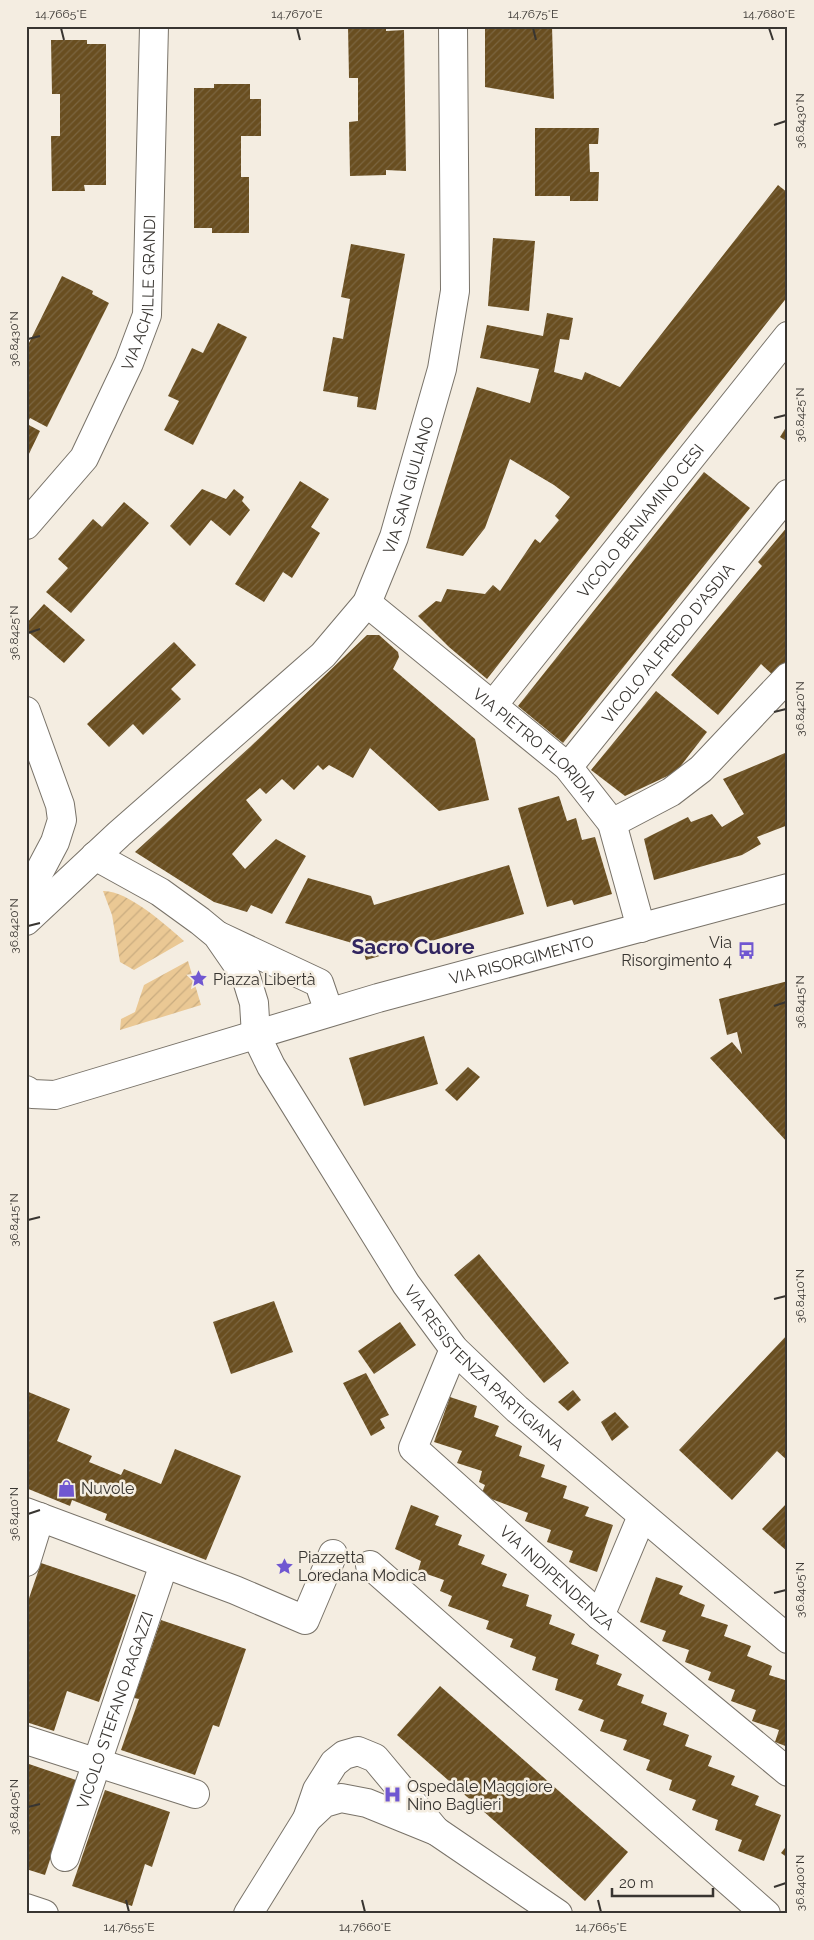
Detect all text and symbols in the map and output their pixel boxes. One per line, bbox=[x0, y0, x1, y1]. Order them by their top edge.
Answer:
text: 14.7665°E bbox=[35, 7, 87, 21]
text: 14.7670°E bbox=[271, 7, 323, 21]
text: 14.7675°E bbox=[508, 7, 558, 21]
text: 14.7680°E bbox=[743, 7, 795, 21]
text: 36.8430°N bbox=[793, 93, 807, 149]
street label: VIA ACHILLE GRANDI bbox=[117, 214, 159, 374]
text: 36.8430°N bbox=[7, 311, 21, 367]
text: 36.8425°N bbox=[793, 388, 807, 442]
street label: VIA SAN GIULIANO bbox=[379, 414, 437, 557]
street label: VICOLO BENIAMINO CESI bbox=[573, 440, 707, 601]
street label: VICOLO ALFREDO D'ASDIA bbox=[598, 559, 738, 727]
text: 36.8425°N bbox=[7, 606, 21, 660]
text: 36.8420°N bbox=[793, 681, 807, 737]
street label: VIA PIETRO FLORIDIA bbox=[469, 684, 601, 805]
text: 36.8420°N bbox=[7, 898, 21, 954]
street label: VIA RISORGIMENTO bbox=[447, 931, 596, 988]
place label: Via Risorgimento 4 bbox=[621, 933, 732, 970]
district label: Sacro Cuore bbox=[351, 934, 475, 959]
bus stop icon: Via Risorgimento 4 bbox=[736, 941, 756, 961]
place icon: Piazza Libertà bbox=[189, 969, 209, 989]
place label: Piazza Libertà bbox=[213, 970, 315, 989]
text: 36.8415°N bbox=[793, 975, 807, 1029]
text: 36.8415°N bbox=[7, 1193, 21, 1247]
text: 36.8410°N bbox=[793, 1269, 807, 1323]
street label: VIA RESISTENZA PARTIGIANA bbox=[401, 1281, 568, 1454]
shop icon: Nuvole bbox=[57, 1478, 77, 1498]
place label: Nuvole bbox=[81, 1479, 134, 1498]
text: 36.8410°N bbox=[7, 1487, 21, 1541]
street label: VIA INDIPENDENZA bbox=[496, 1521, 619, 1634]
place label: Piazzetta Loredana Modica bbox=[298, 1548, 427, 1585]
place icon: Piazzetta Loredana Modica bbox=[274, 1556, 294, 1576]
text: 36.8405°N bbox=[793, 1562, 807, 1618]
street label: VICOLO STEFANO RAGAZZI bbox=[72, 1609, 157, 1811]
place label: Ospedale Maggiore Nino Baglieri bbox=[407, 1777, 553, 1814]
text: 36.8405°N bbox=[7, 1779, 21, 1835]
hospital icon: Ospedale Maggiore Nino Baglieri bbox=[383, 1785, 403, 1805]
text: 36.8400°N bbox=[793, 1855, 807, 1911]
scale bar bbox=[612, 1865, 713, 1897]
text: 20 m bbox=[619, 1874, 654, 1892]
text: 14.7655°E bbox=[104, 1920, 154, 1934]
text: 14.7660°E bbox=[339, 1920, 391, 1934]
text: 14.7665°E bbox=[575, 1920, 627, 1934]

